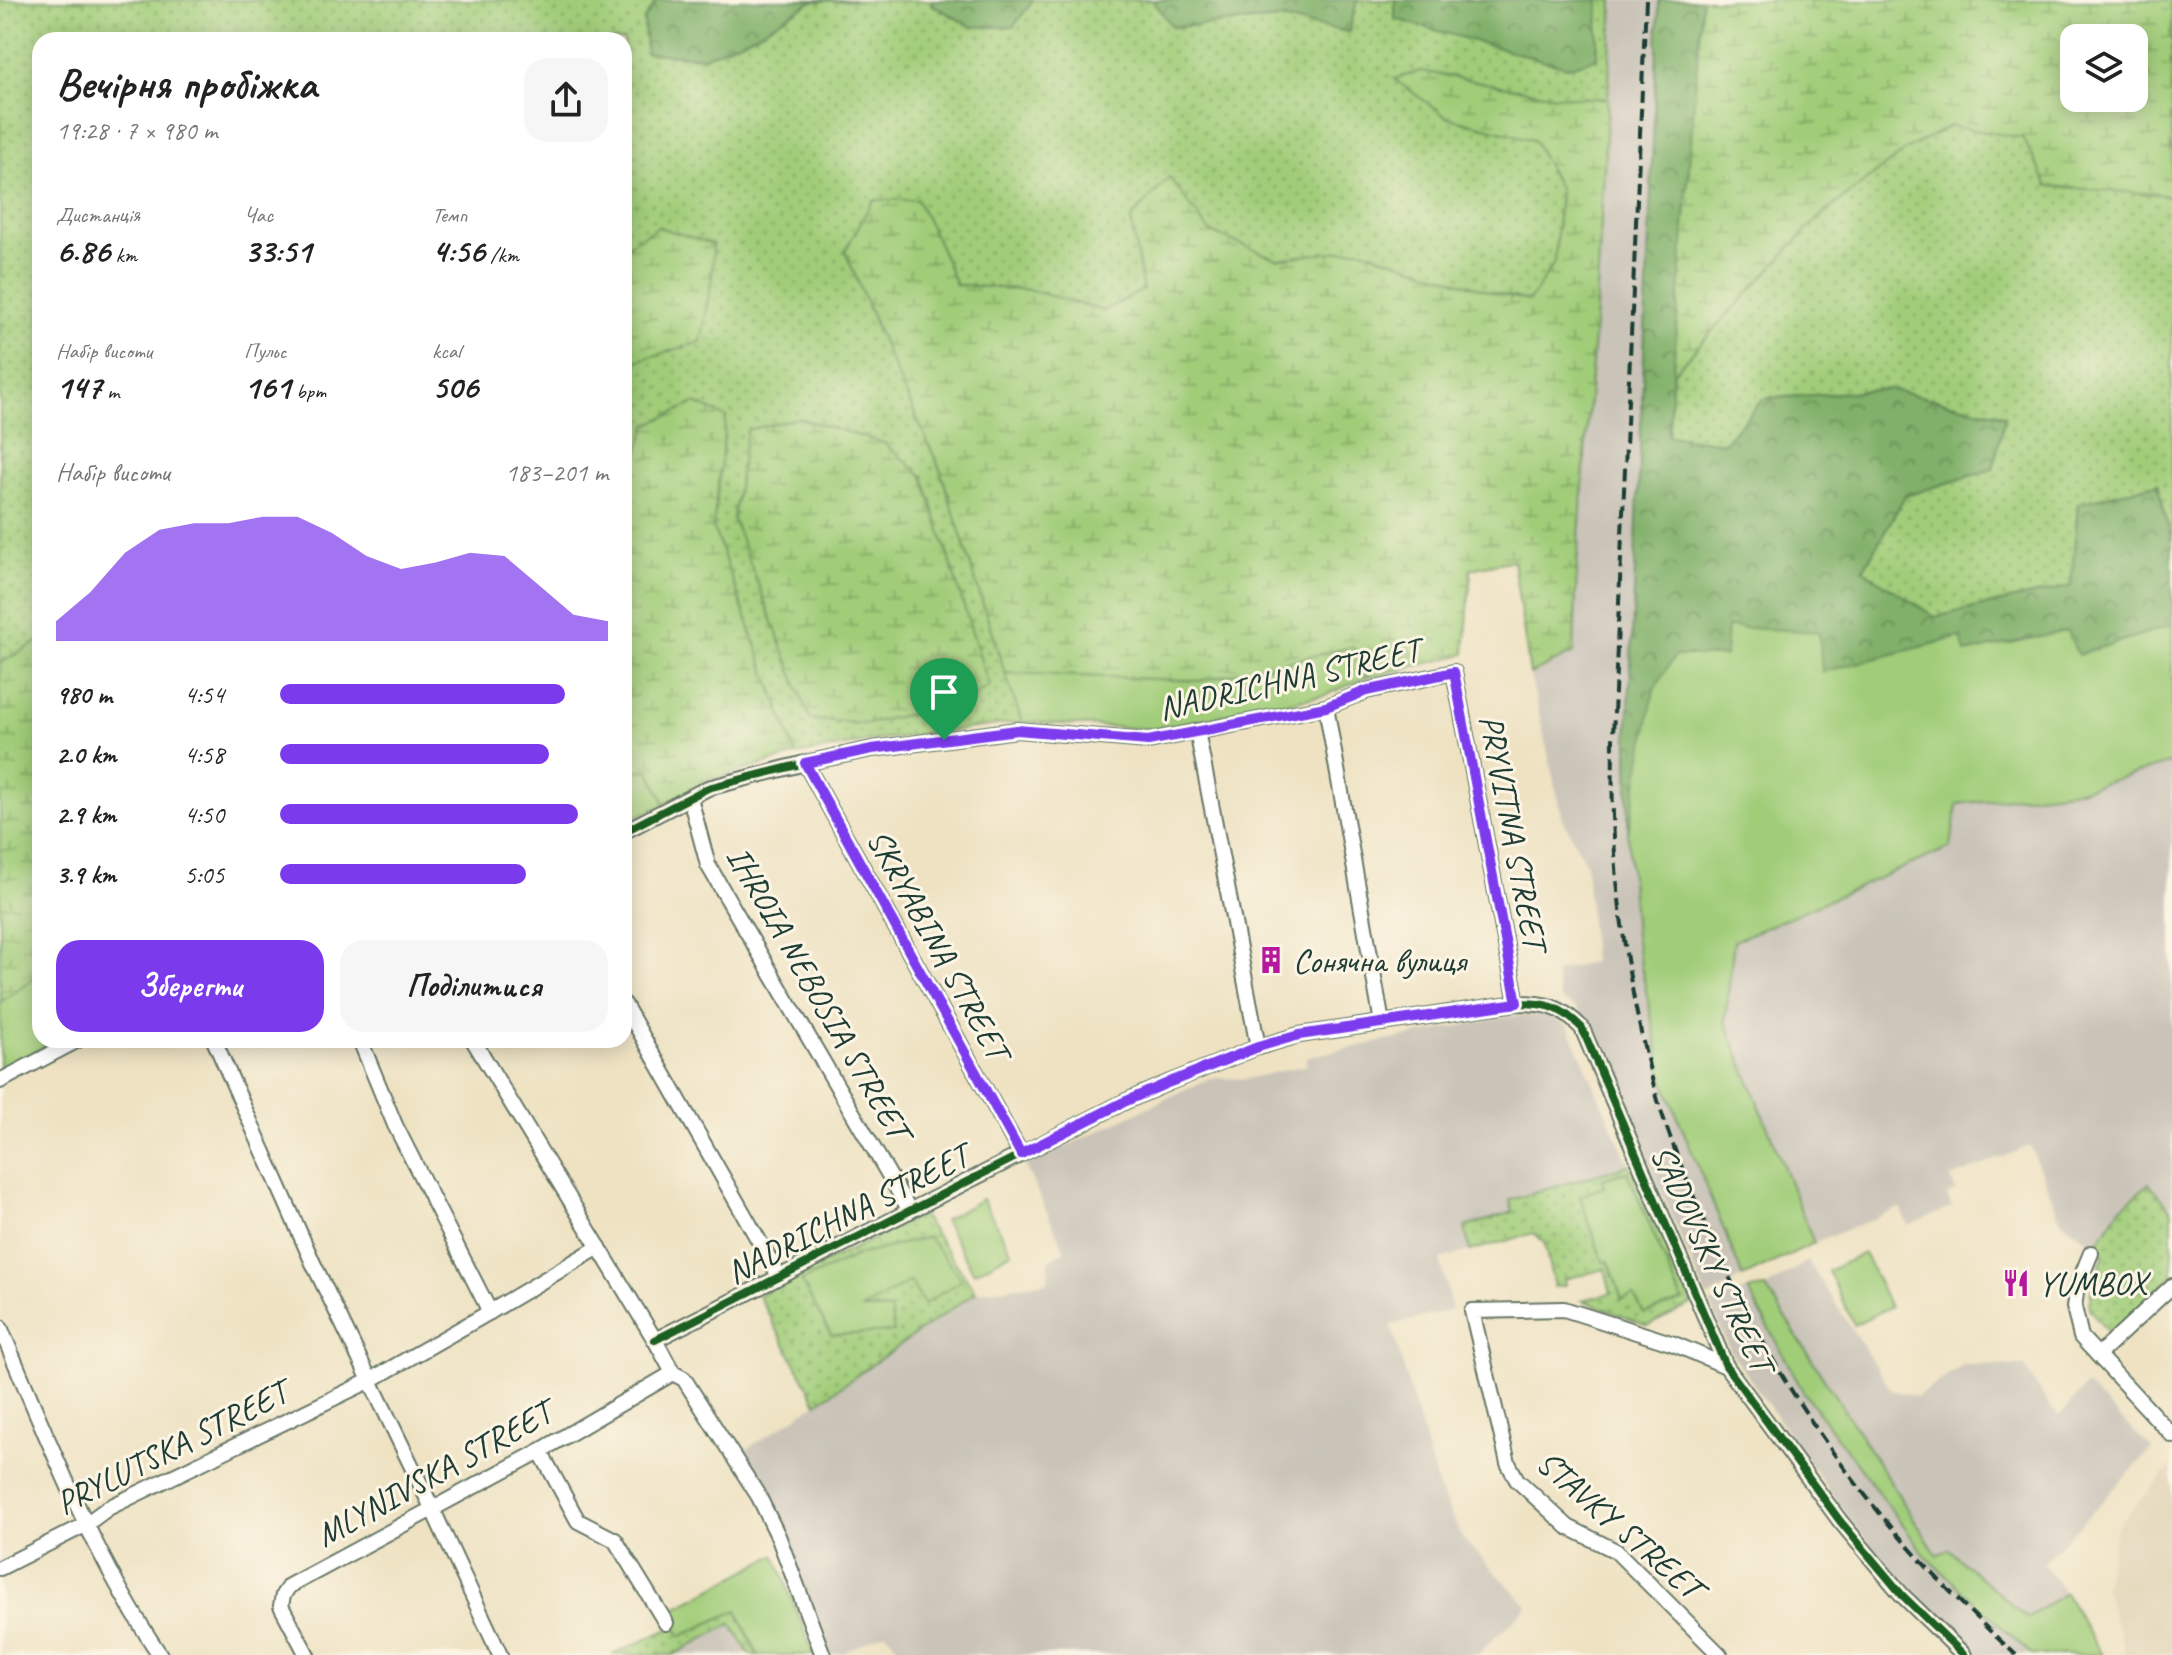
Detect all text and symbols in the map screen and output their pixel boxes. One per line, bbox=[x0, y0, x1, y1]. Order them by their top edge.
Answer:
map controls bbox=[2060, 24, 2148, 112]
button: layers bbox=[2060, 24, 2148, 112]
text: Вечірня пробіжка bbox=[56, 56, 316, 111]
button: share bbox=[524, 58, 608, 142]
text: 19:28 · 7 × 980 m bbox=[56, 114, 217, 147]
text: Дистанція bbox=[56, 201, 140, 229]
text: Час bbox=[244, 201, 273, 229]
text: Темп bbox=[432, 201, 467, 229]
text: 6.86 bbox=[56, 229, 110, 272]
text: 33:51 bbox=[244, 229, 311, 272]
text: 4:56 bbox=[432, 229, 485, 272]
text: km bbox=[110, 241, 137, 269]
text: /km bbox=[485, 241, 519, 269]
text: Набір висоти bbox=[56, 337, 152, 365]
text: Пульс bbox=[244, 337, 286, 365]
text: kcal bbox=[432, 337, 461, 365]
text: 147 bbox=[56, 365, 102, 408]
text: 161 bbox=[244, 365, 291, 408]
text: 506 bbox=[432, 365, 478, 408]
text: m bbox=[102, 377, 119, 405]
text: bpm bbox=[291, 377, 326, 405]
text: Набір висоти bbox=[56, 456, 169, 489]
text: 183–201 m bbox=[505, 456, 608, 489]
street label: NADRICHNA STREET bbox=[1154, 626, 1430, 729]
pin bbox=[910, 658, 978, 740]
icon: arrive bbox=[922, 670, 966, 714]
text: 980 m bbox=[56, 678, 112, 711]
text: 4:54 bbox=[184, 678, 224, 711]
street label: PRYVITNA STREET bbox=[1470, 711, 1559, 959]
text: 2.0 km bbox=[56, 738, 116, 771]
text: 4:58 bbox=[184, 738, 224, 771]
text: 2.9 km bbox=[56, 798, 116, 831]
text: 4:50 bbox=[184, 798, 224, 831]
street label: SKRYABINA STREET bbox=[857, 821, 1023, 1073]
street label: IHROIA NEBOSIA STREET bbox=[717, 838, 924, 1154]
text: 3.9 km bbox=[56, 858, 116, 891]
text: 5:05 bbox=[184, 858, 224, 891]
place label: Сонячна вулиця bbox=[1293, 939, 1468, 982]
button: Зберегти bbox=[56, 940, 324, 1032]
button: Поділитися bbox=[340, 940, 608, 1032]
building icon: Сонячна вулиця bbox=[1256, 945, 1286, 975]
street label: NADRICHNA STREET bbox=[719, 1131, 981, 1293]
street label: SADOVSKY STREET bbox=[1641, 1138, 1787, 1384]
place label: YUMBOX bbox=[2038, 1262, 2152, 1305]
restaurant icon: YUMBOX bbox=[2001, 1268, 2031, 1298]
street label: PRYLUTSKA STREET bbox=[48, 1367, 302, 1524]
street label: MLYNIVSKA STREET bbox=[308, 1387, 566, 1556]
street label: STAVKY STREET bbox=[1528, 1441, 1718, 1614]

